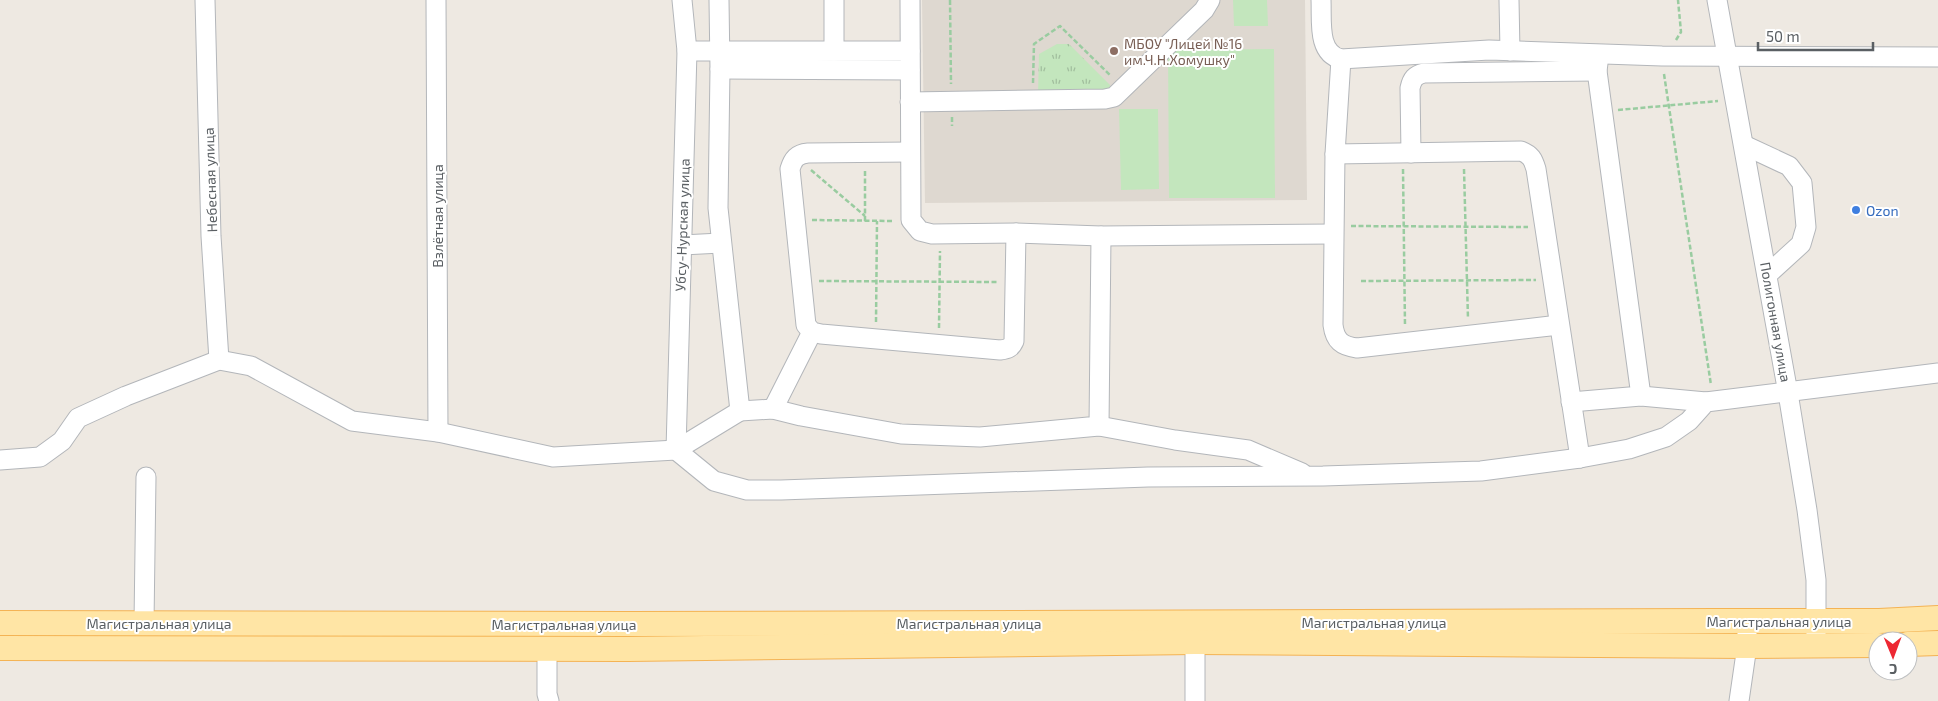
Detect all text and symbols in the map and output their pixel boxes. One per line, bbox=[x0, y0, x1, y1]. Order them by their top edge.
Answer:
scale bar bbox=[1758, 20, 1873, 52]
text: 50 m bbox=[1766, 27, 1800, 45]
place label: МБОУ "Лицей №16 им.Ч.Н.Хомушку" bbox=[1124, 35, 1242, 68]
marker: МБОУ "Лицей №16 им.Ч.Н.Хомушку" bbox=[1108, 45, 1120, 57]
street label: Небесная улица bbox=[200, 127, 220, 233]
street label: Убсу-Нурская улица bbox=[671, 158, 693, 292]
street label: Взлётная улица bbox=[429, 164, 446, 268]
place label: Ozon bbox=[1866, 202, 1899, 219]
marker: Ozon bbox=[1850, 204, 1862, 216]
street label: Полигонная улица bbox=[1757, 261, 1795, 383]
street label: Магистральная улица bbox=[1706, 613, 1852, 630]
street label: Магистральная улица bbox=[1301, 614, 1447, 631]
street label: Магистральная улица bbox=[86, 615, 232, 632]
street label: Магистральная улица bbox=[896, 615, 1042, 632]
street label: Магистральная улица bbox=[491, 616, 637, 633]
north arrow bbox=[1868, 631, 1918, 681]
text: С bbox=[1889, 661, 1898, 678]

